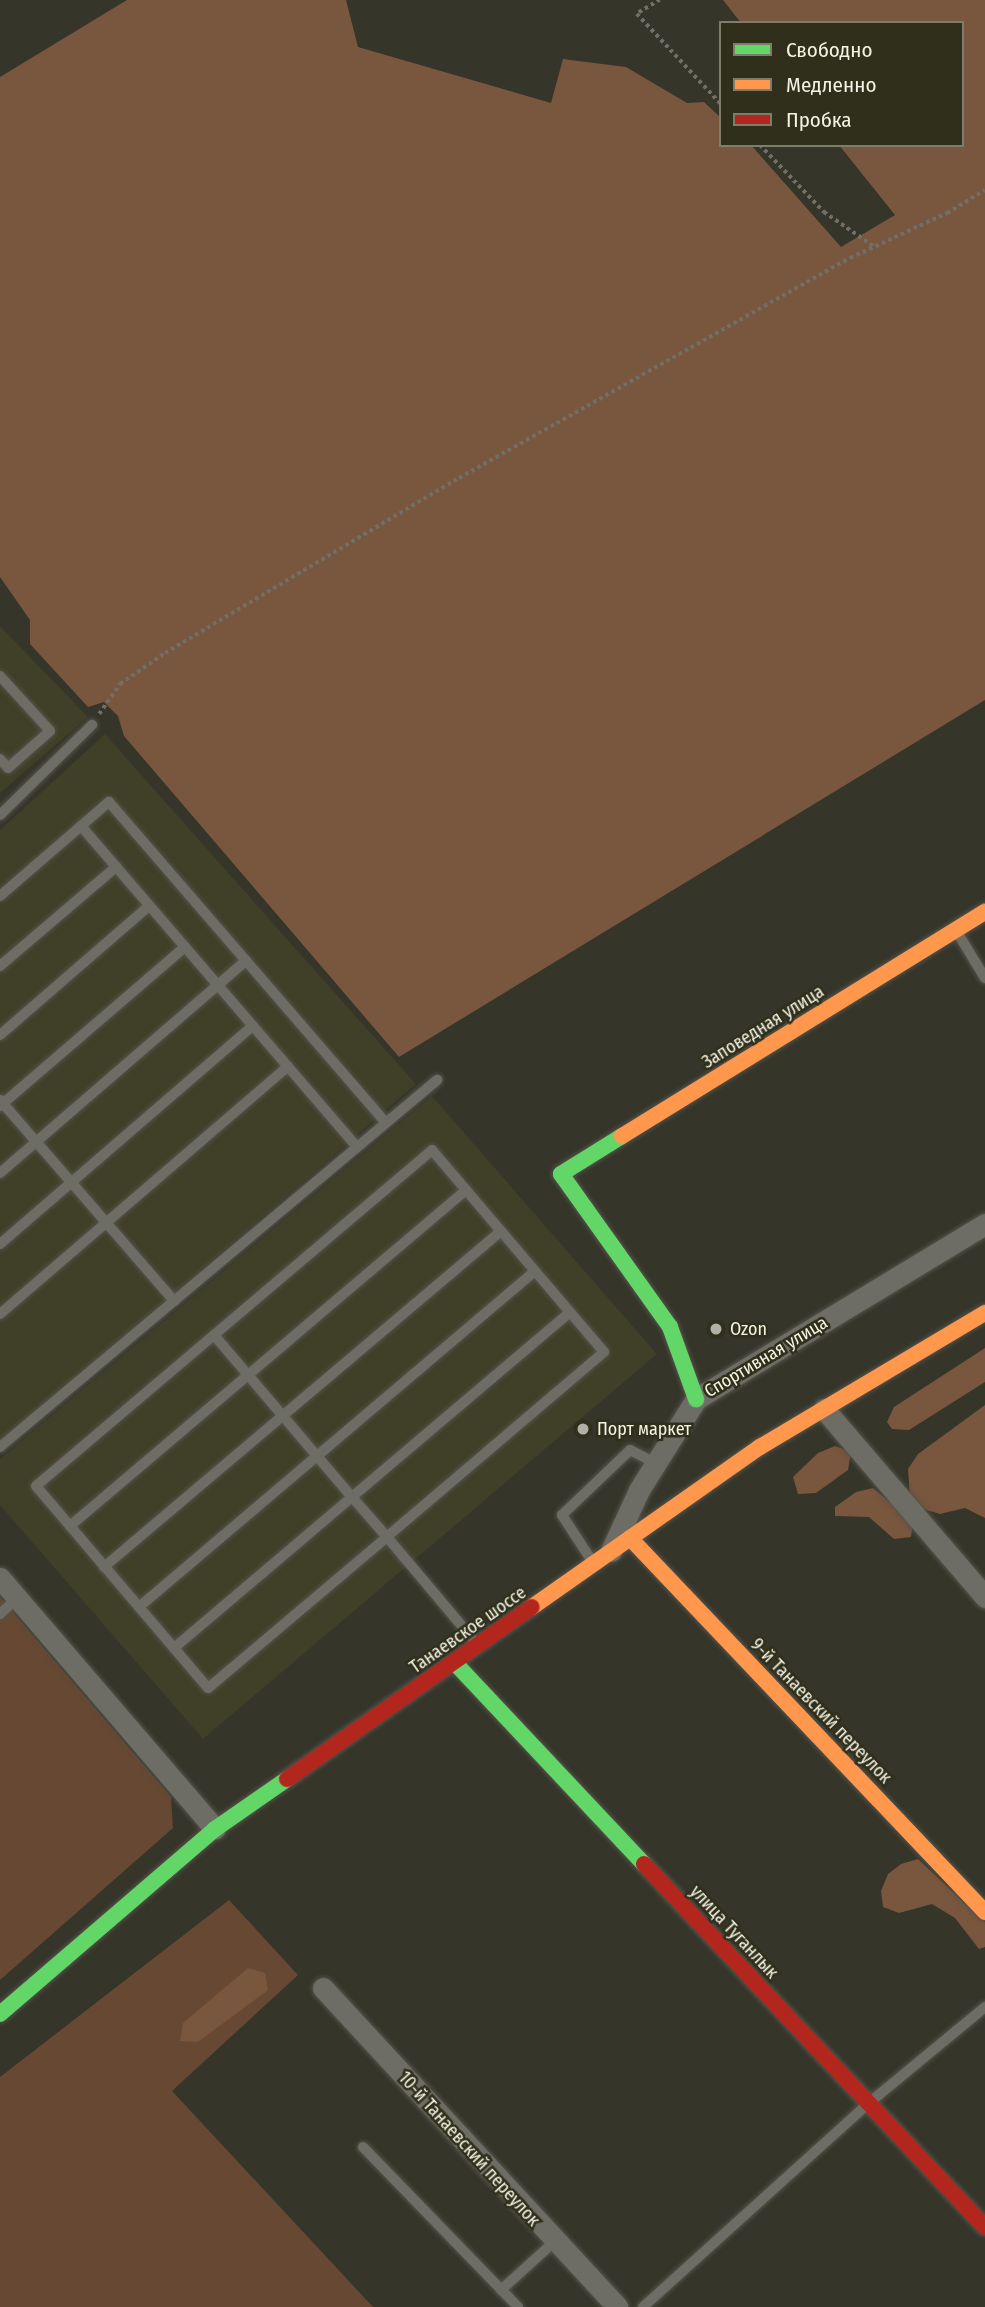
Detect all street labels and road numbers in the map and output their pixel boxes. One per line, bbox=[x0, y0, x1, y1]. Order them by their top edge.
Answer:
street label: Заповедная улица bbox=[698, 981, 828, 1073]
street label: Спортивная улица bbox=[701, 1312, 831, 1402]
street label: Танаевское шоссе bbox=[406, 1582, 530, 1678]
street label: 9-й Танаевский переулок bbox=[746, 1634, 896, 1788]
street label: улица Туганлык bbox=[685, 1881, 783, 1983]
street label: 10-й Танаевский переулок bbox=[394, 2067, 544, 2231]

